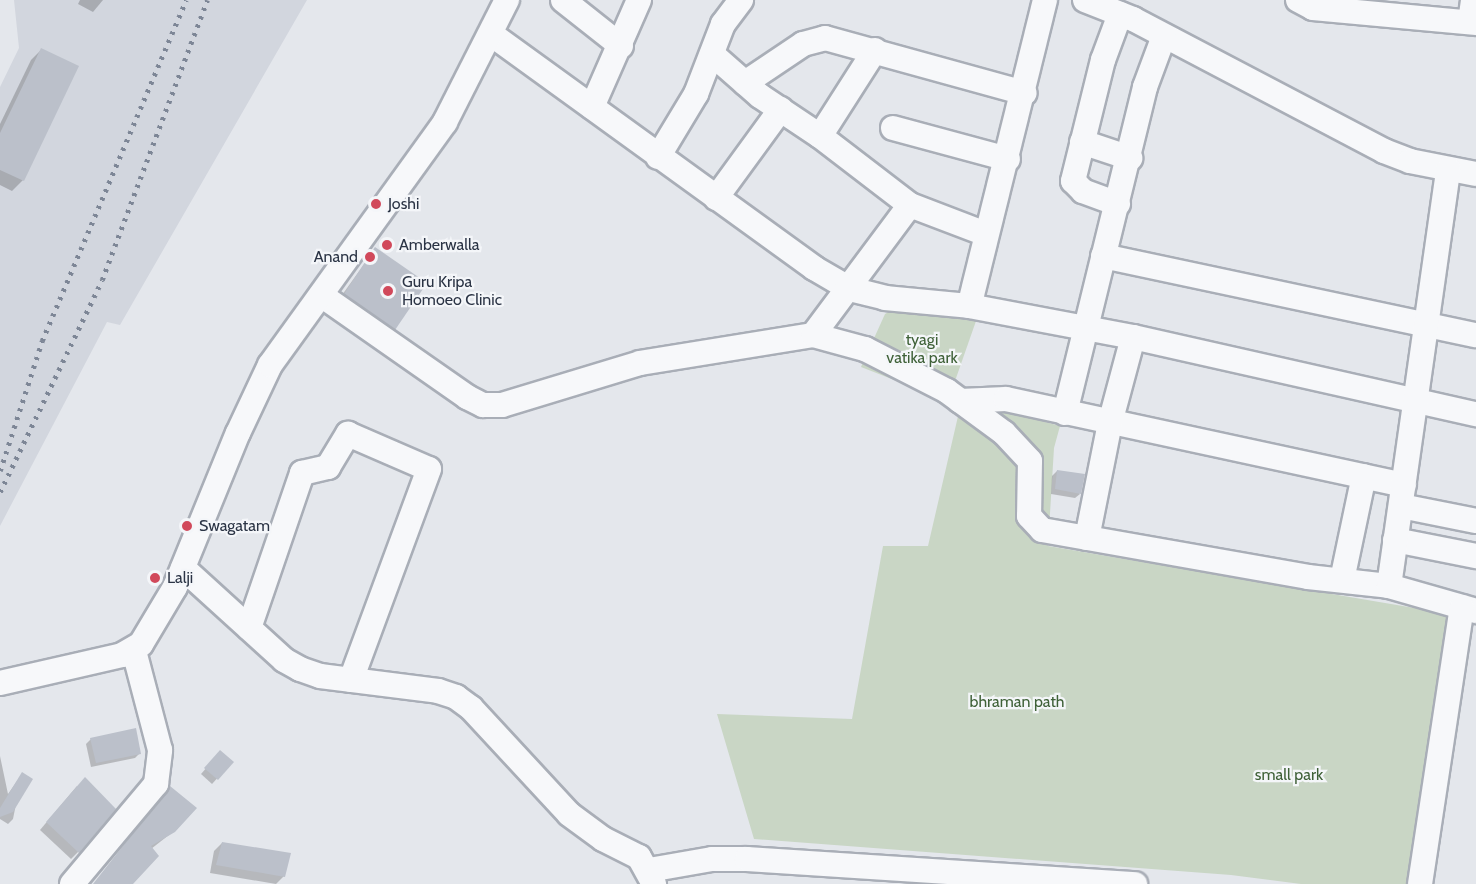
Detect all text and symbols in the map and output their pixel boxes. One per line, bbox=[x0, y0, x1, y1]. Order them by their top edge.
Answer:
place label: Joshi bbox=[388, 194, 419, 214]
marker: Joshi bbox=[369, 197, 383, 211]
place label: Amberwalla bbox=[399, 235, 479, 255]
marker: Amberwalla bbox=[380, 238, 394, 252]
place label: Anand bbox=[314, 247, 358, 267]
marker: Anand bbox=[363, 250, 377, 264]
place label: Guru Kripa Homoeo Clinic bbox=[402, 272, 502, 310]
marker: Guru Kripa Homoeo Clinic bbox=[379, 282, 397, 300]
park label: tyagi vatika park bbox=[886, 330, 958, 368]
place label: Swagatam bbox=[199, 516, 270, 536]
marker: Swagatam bbox=[180, 519, 194, 533]
place label: Lalji bbox=[167, 568, 193, 588]
marker: Lalji bbox=[148, 571, 162, 585]
park label: bhraman path bbox=[970, 692, 1064, 712]
park label: small park bbox=[1255, 765, 1323, 785]

